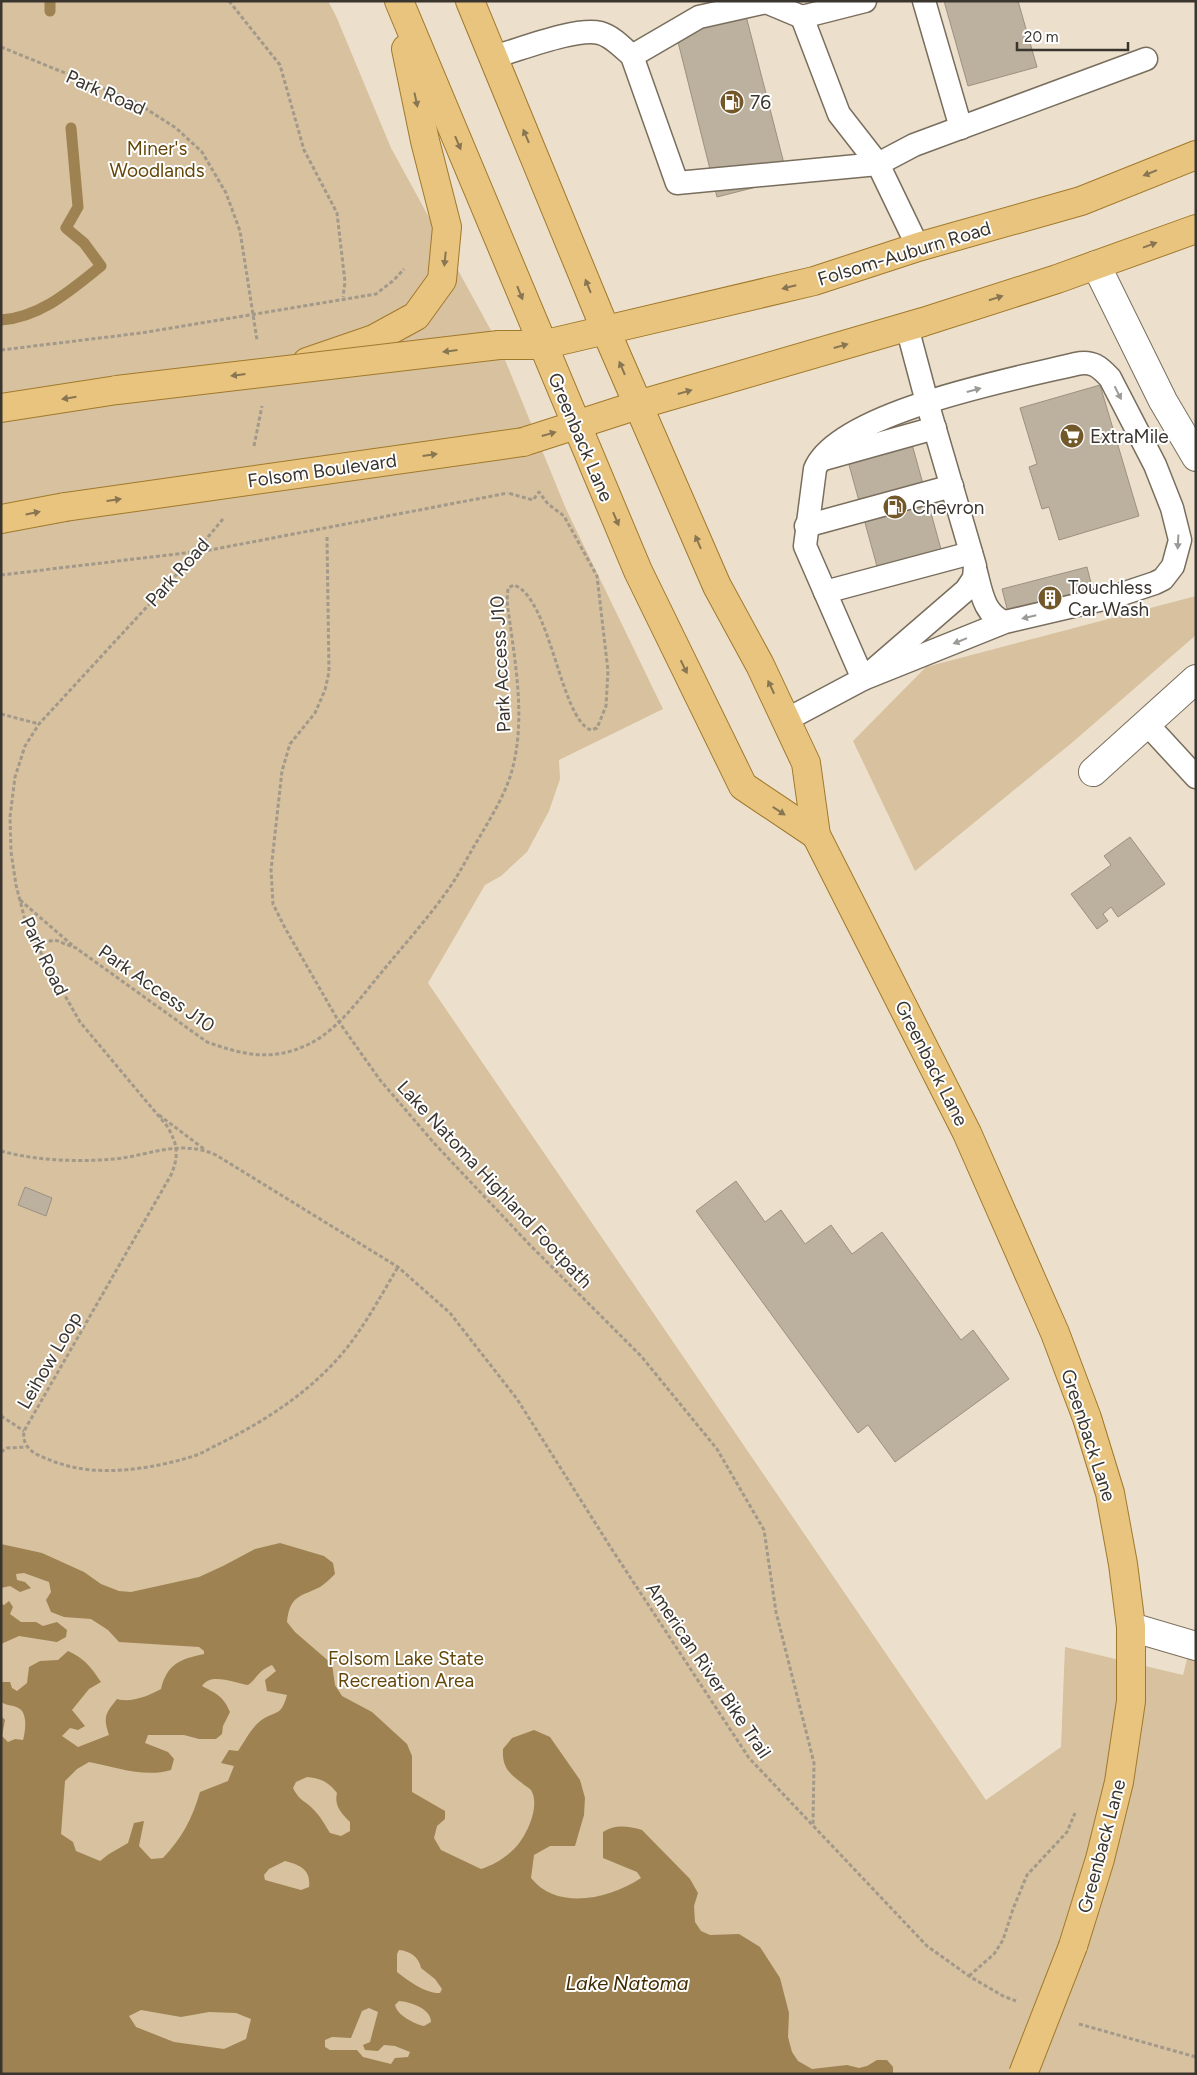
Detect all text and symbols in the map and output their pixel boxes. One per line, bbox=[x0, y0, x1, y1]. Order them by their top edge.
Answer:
scale bar bbox=[1017, 20, 1128, 52]
text: 20 m bbox=[1024, 28, 1058, 46]
street label: Park Road bbox=[62, 65, 149, 120]
fuel station icon: 76 bbox=[719, 89, 745, 115]
place label: 76 bbox=[750, 91, 771, 114]
one-way arrow bbox=[413, 93, 421, 109]
one-way arrow bbox=[522, 128, 530, 143]
one-way arrow bbox=[455, 136, 463, 150]
park label: Miner's Woodlands bbox=[109, 137, 205, 182]
one-way arrow bbox=[1143, 170, 1158, 178]
street label: Folsom-Auburn Road bbox=[815, 216, 994, 291]
one-way arrow bbox=[1143, 241, 1158, 249]
one-way arrow bbox=[441, 251, 449, 267]
one-way arrow bbox=[584, 278, 592, 293]
one-way arrow bbox=[781, 283, 796, 291]
one-way arrow bbox=[516, 286, 524, 301]
one-way arrow bbox=[989, 294, 1004, 302]
one-way arrow bbox=[834, 342, 849, 350]
one-way arrow bbox=[442, 347, 458, 355]
one-way arrow bbox=[618, 361, 626, 375]
street label: Greenback Lane bbox=[543, 369, 618, 505]
one-way arrow bbox=[230, 371, 246, 379]
one-way arrow bbox=[966, 386, 981, 394]
one-way arrow bbox=[1114, 386, 1122, 400]
one-way arrow bbox=[678, 387, 693, 395]
one-way arrow bbox=[61, 394, 77, 402]
supermarket icon: ExtraMile bbox=[1059, 423, 1085, 449]
place label: ExtraMile bbox=[1090, 425, 1169, 448]
one-way arrow bbox=[542, 430, 557, 438]
street label: Folsom Boulevard bbox=[246, 449, 398, 492]
one-way arrow bbox=[423, 450, 439, 458]
fuel station icon: Chevron bbox=[882, 494, 908, 520]
one-way arrow bbox=[106, 496, 122, 504]
place label: Chevron bbox=[912, 496, 984, 519]
one-way arrow bbox=[26, 508, 42, 516]
one-way arrow bbox=[612, 512, 620, 527]
street label: Park Road bbox=[141, 533, 214, 611]
one-way arrow bbox=[694, 535, 702, 549]
one-way arrow bbox=[1174, 535, 1182, 551]
place label: Touchless Car Wash bbox=[1068, 576, 1152, 621]
building icon: Touchless Car Wash bbox=[1037, 585, 1063, 611]
street label: Park Access J10 bbox=[485, 595, 516, 733]
one-way arrow bbox=[1022, 613, 1037, 621]
one-way arrow bbox=[953, 637, 967, 645]
one-way arrow bbox=[680, 660, 688, 674]
one-way arrow bbox=[766, 680, 774, 694]
one-way arrow bbox=[773, 806, 786, 815]
street label: Park Road bbox=[16, 913, 73, 999]
street label: Park Access J10 bbox=[94, 940, 219, 1037]
street label: Greenback Lane bbox=[890, 997, 973, 1130]
street label: Lake Natoma Highland Footpath bbox=[392, 1076, 597, 1293]
street label: Leihow Loop bbox=[12, 1307, 87, 1413]
street label: Greenback Lane bbox=[1056, 1366, 1121, 1504]
street label: American River Bike Trail bbox=[641, 1578, 776, 1763]
park label: Folsom Lake State Recreation Area bbox=[328, 1647, 484, 1692]
street label: Greenback Lane bbox=[1073, 1777, 1130, 1916]
water label: Lake Natoma bbox=[566, 1971, 689, 1995]

